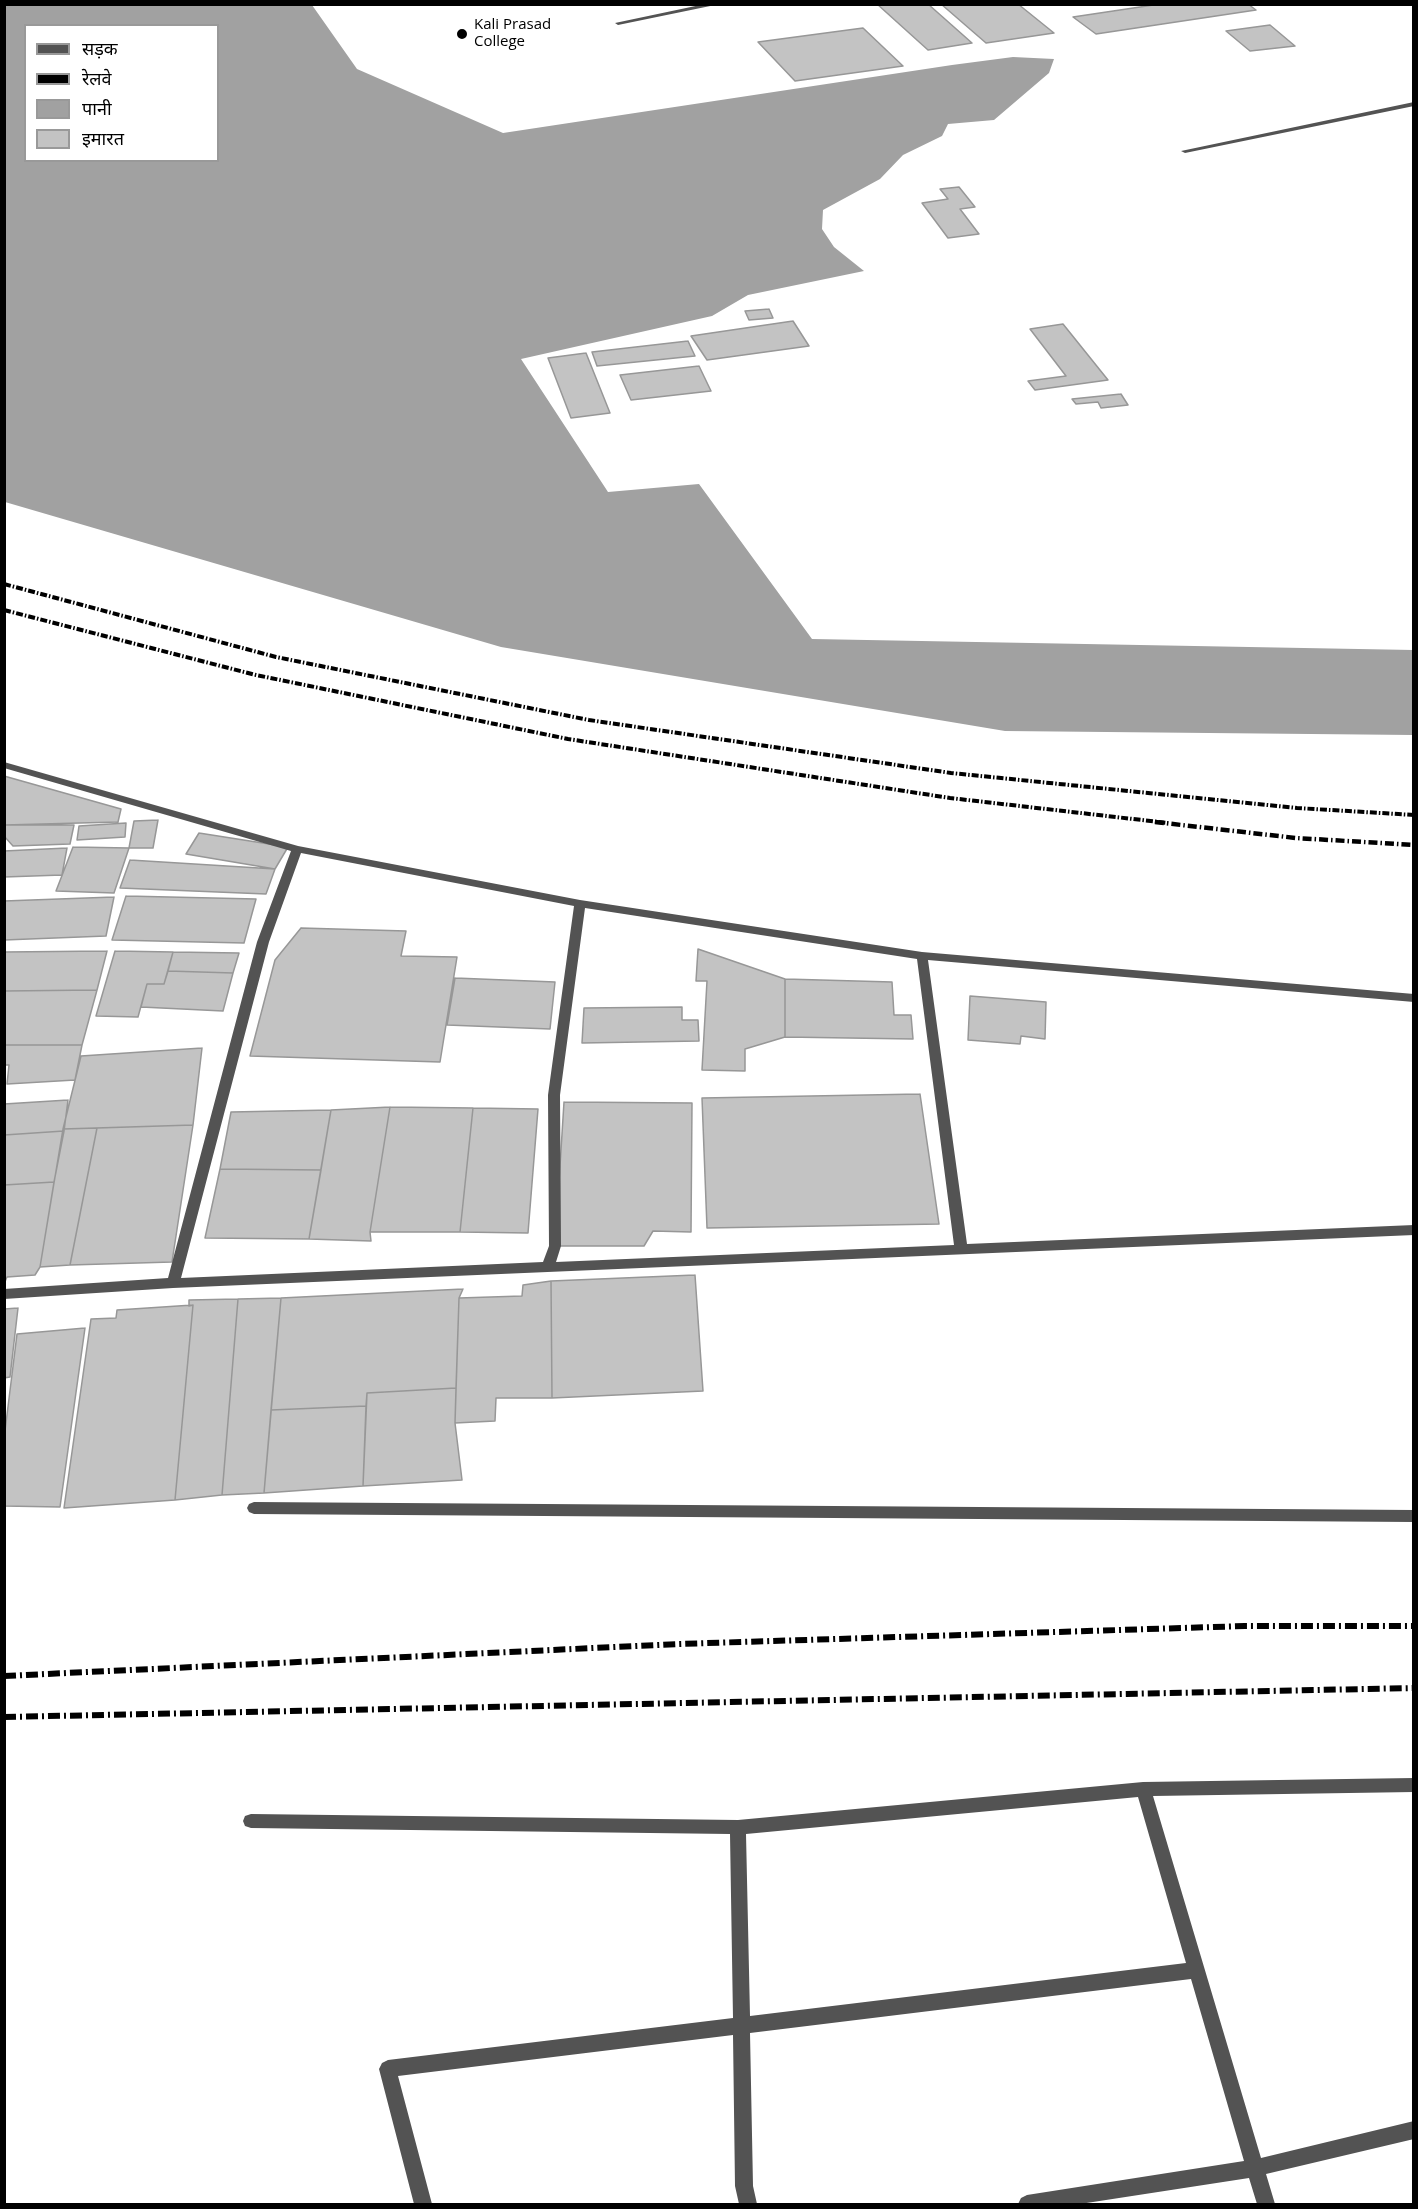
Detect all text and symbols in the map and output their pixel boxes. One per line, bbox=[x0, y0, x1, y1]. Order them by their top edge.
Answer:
place label: Kali Prasad College bbox=[474, 16, 551, 51]
legend bbox=[24, 24, 219, 162]
marker: Kali Prasad College bbox=[455, 27, 469, 41]
text: सड़क bbox=[82, 36, 118, 60]
text: रेलवे bbox=[82, 66, 112, 90]
text: पानी bbox=[82, 96, 112, 120]
text: इमारत bbox=[82, 126, 124, 150]

